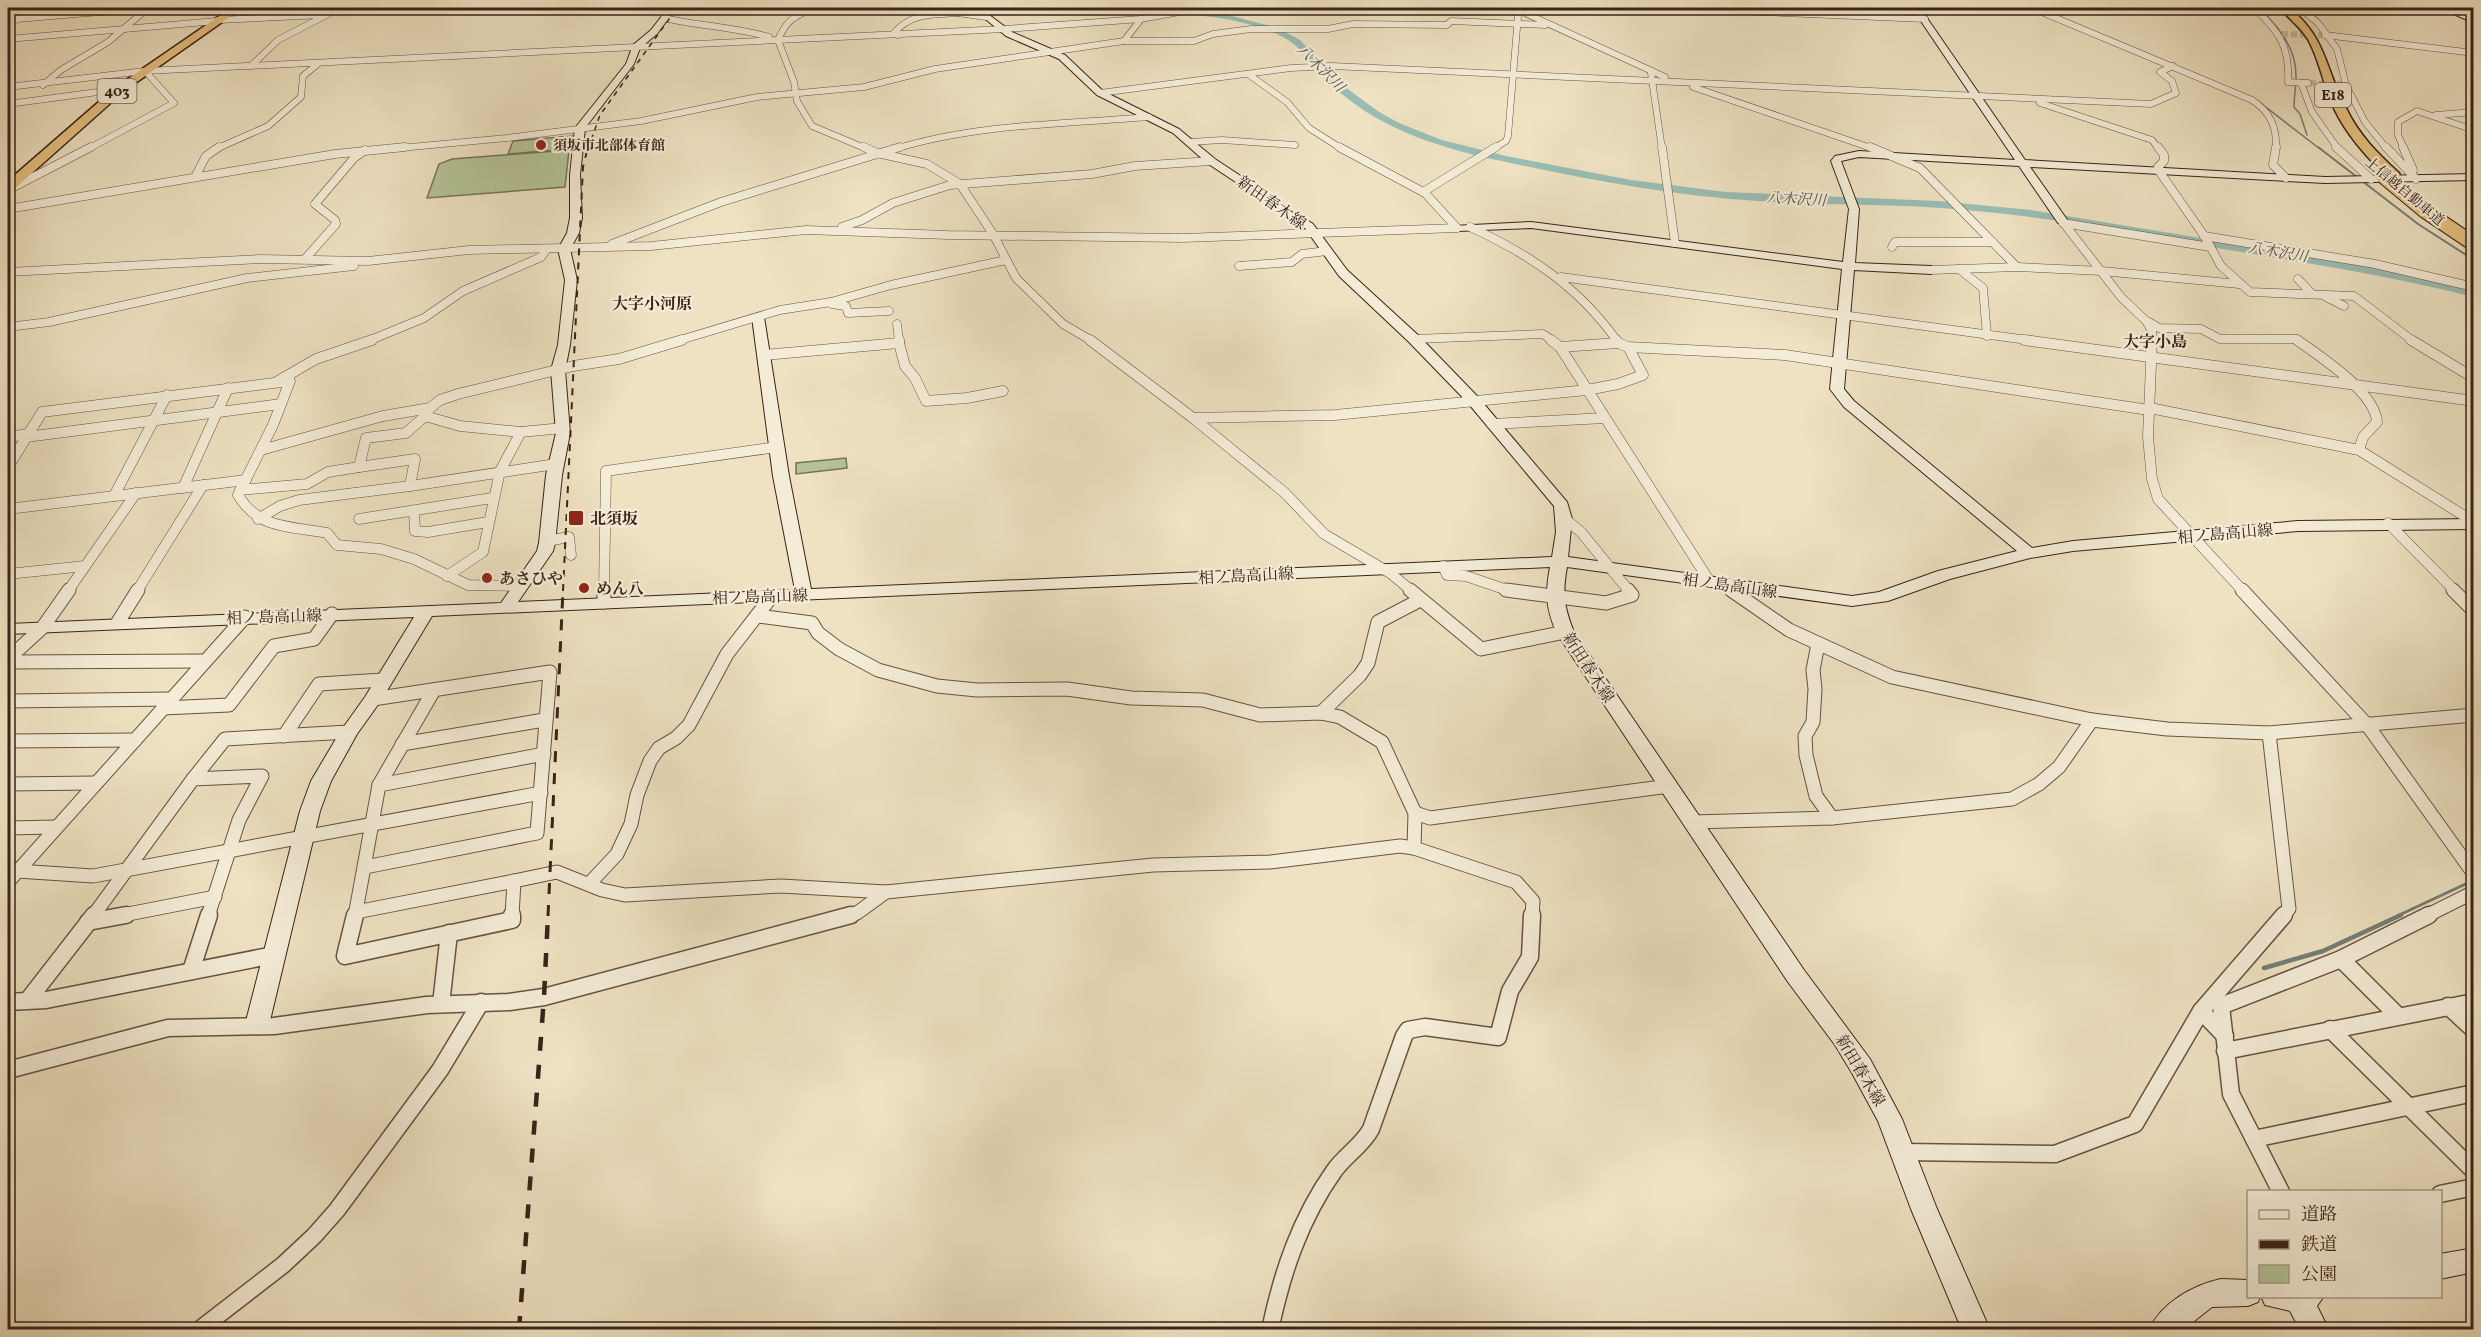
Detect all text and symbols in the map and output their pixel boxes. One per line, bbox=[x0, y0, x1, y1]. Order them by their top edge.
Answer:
water label: 八木沢川 bbox=[1291, 40, 1350, 99]
road number: 403 bbox=[98, 79, 136, 103]
road number: E18 bbox=[2315, 83, 2351, 107]
place label: 須坂市北部体育館 bbox=[553, 137, 665, 156]
marker: 須坂市北部体育館 bbox=[534, 138, 548, 152]
street label: 上信越自動車道 bbox=[2360, 153, 2448, 231]
street label: 新田春木線 bbox=[1232, 172, 1310, 236]
water label: 八木沢川 bbox=[1765, 188, 1828, 213]
water label: 八木沢川 bbox=[2246, 238, 2311, 269]
district label: 大字小河原 bbox=[612, 294, 692, 316]
district label: 大字小島 bbox=[2123, 332, 2187, 354]
marker: 北須坂 bbox=[567, 509, 585, 527]
place label: 北須坂 bbox=[590, 509, 638, 531]
street label: 相ノ島高山線 bbox=[2176, 520, 2274, 550]
street label: 相ノ島高山線 bbox=[1198, 563, 1295, 590]
place label: あさひや bbox=[499, 569, 563, 591]
street label: 相ノ島高山線 bbox=[1681, 569, 1779, 605]
marker: あさひや bbox=[480, 571, 494, 585]
place label: めん八 bbox=[596, 579, 644, 601]
marker: めん八 bbox=[577, 581, 591, 595]
street label: 相ノ島高山線 bbox=[712, 585, 808, 611]
street label: 相ノ島高山線 bbox=[226, 605, 322, 631]
street label: 新田春木線 bbox=[1556, 629, 1618, 708]
street label: 新田春木線 bbox=[1829, 1031, 1889, 1111]
legend bbox=[2247, 1190, 2442, 1298]
text: 道路 bbox=[2301, 1203, 2337, 1228]
text: 鉄道 bbox=[2301, 1233, 2337, 1258]
text: 公園 bbox=[2301, 1263, 2337, 1288]

